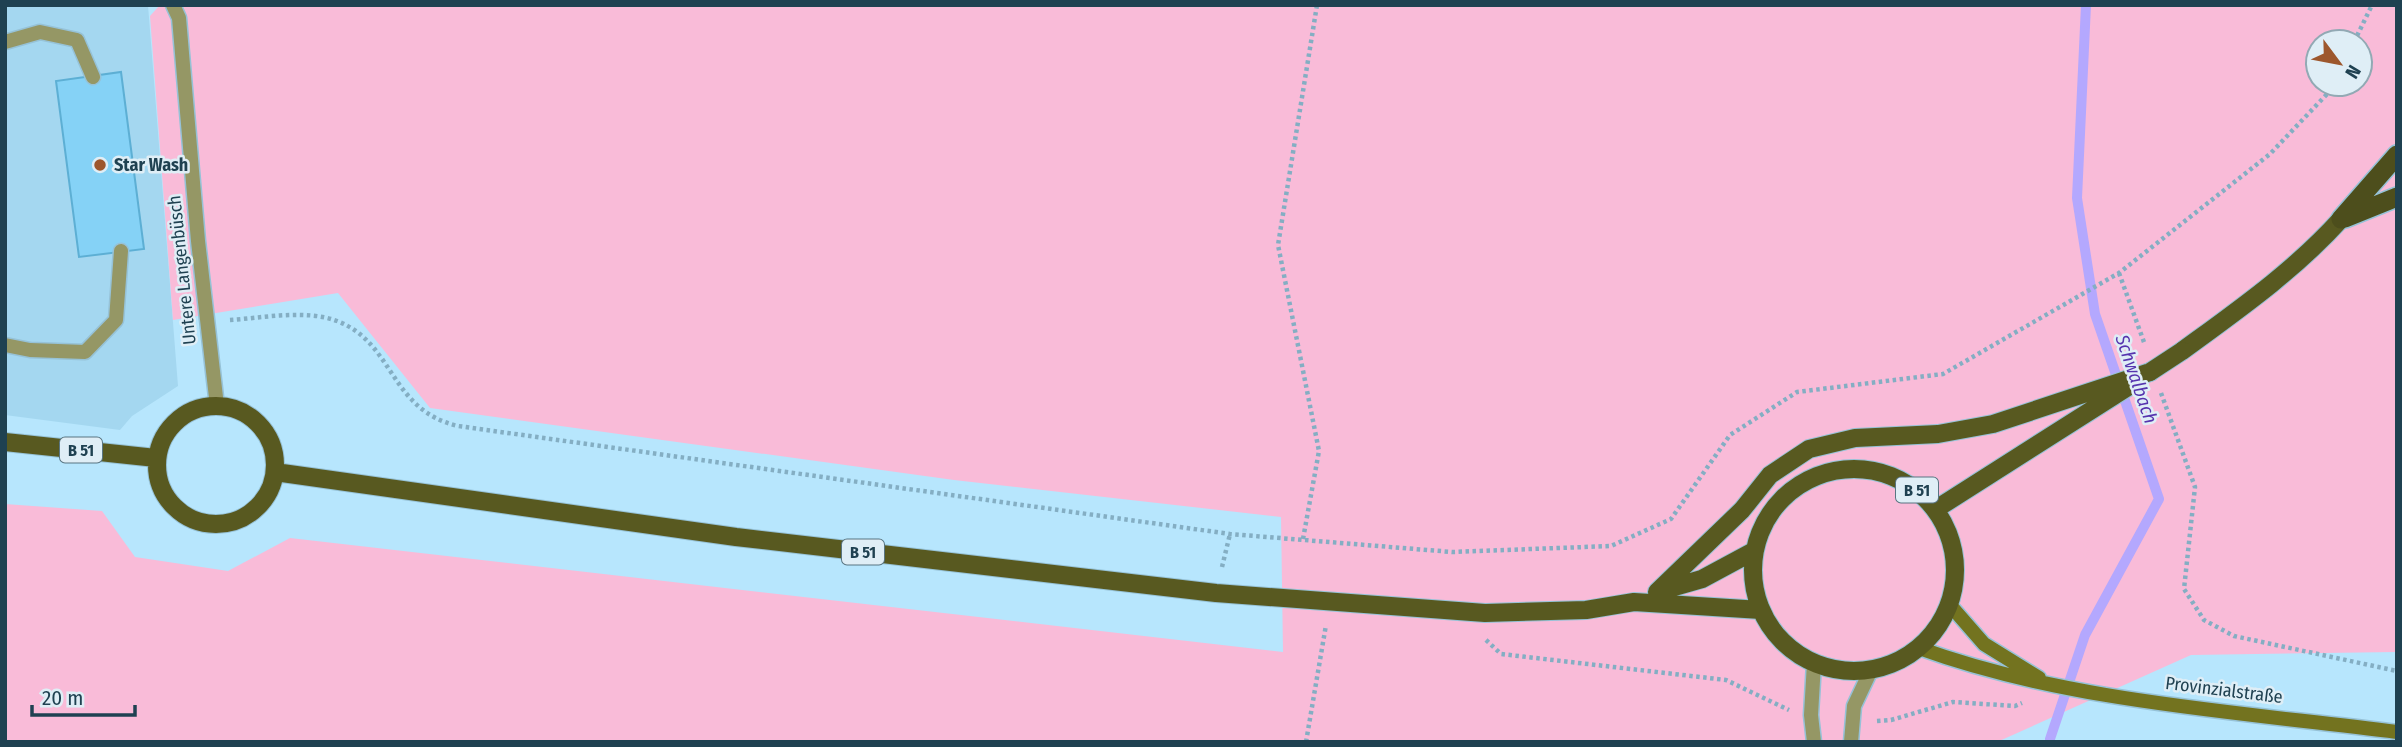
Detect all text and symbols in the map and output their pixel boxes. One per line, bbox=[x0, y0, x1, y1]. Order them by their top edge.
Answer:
north arrow bbox=[2304, 28, 2374, 98]
text: N bbox=[2340, 61, 2366, 83]
place label: Star Wash bbox=[114, 154, 188, 176]
marker: Star Wash bbox=[92, 157, 108, 173]
street label: Untere Langenbüsch bbox=[163, 194, 201, 346]
water label: Schwalbach bbox=[2110, 331, 2162, 427]
road number: B 51 bbox=[60, 438, 102, 463]
road number: B 51 bbox=[1896, 477, 1938, 503]
road number: B 51 bbox=[842, 540, 884, 565]
street label: Provinzialstraße bbox=[2164, 672, 2284, 708]
scale bar bbox=[32, 674, 135, 718]
text: 20 m bbox=[42, 685, 83, 711]

